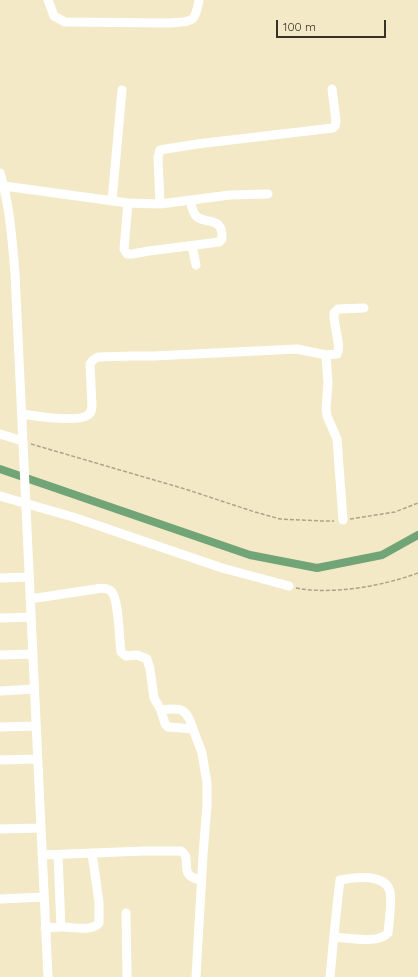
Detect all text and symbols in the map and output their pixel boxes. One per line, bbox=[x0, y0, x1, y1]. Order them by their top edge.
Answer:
scale bar bbox=[278, 12, 388, 38]
text: 100 m bbox=[283, 19, 316, 34]

